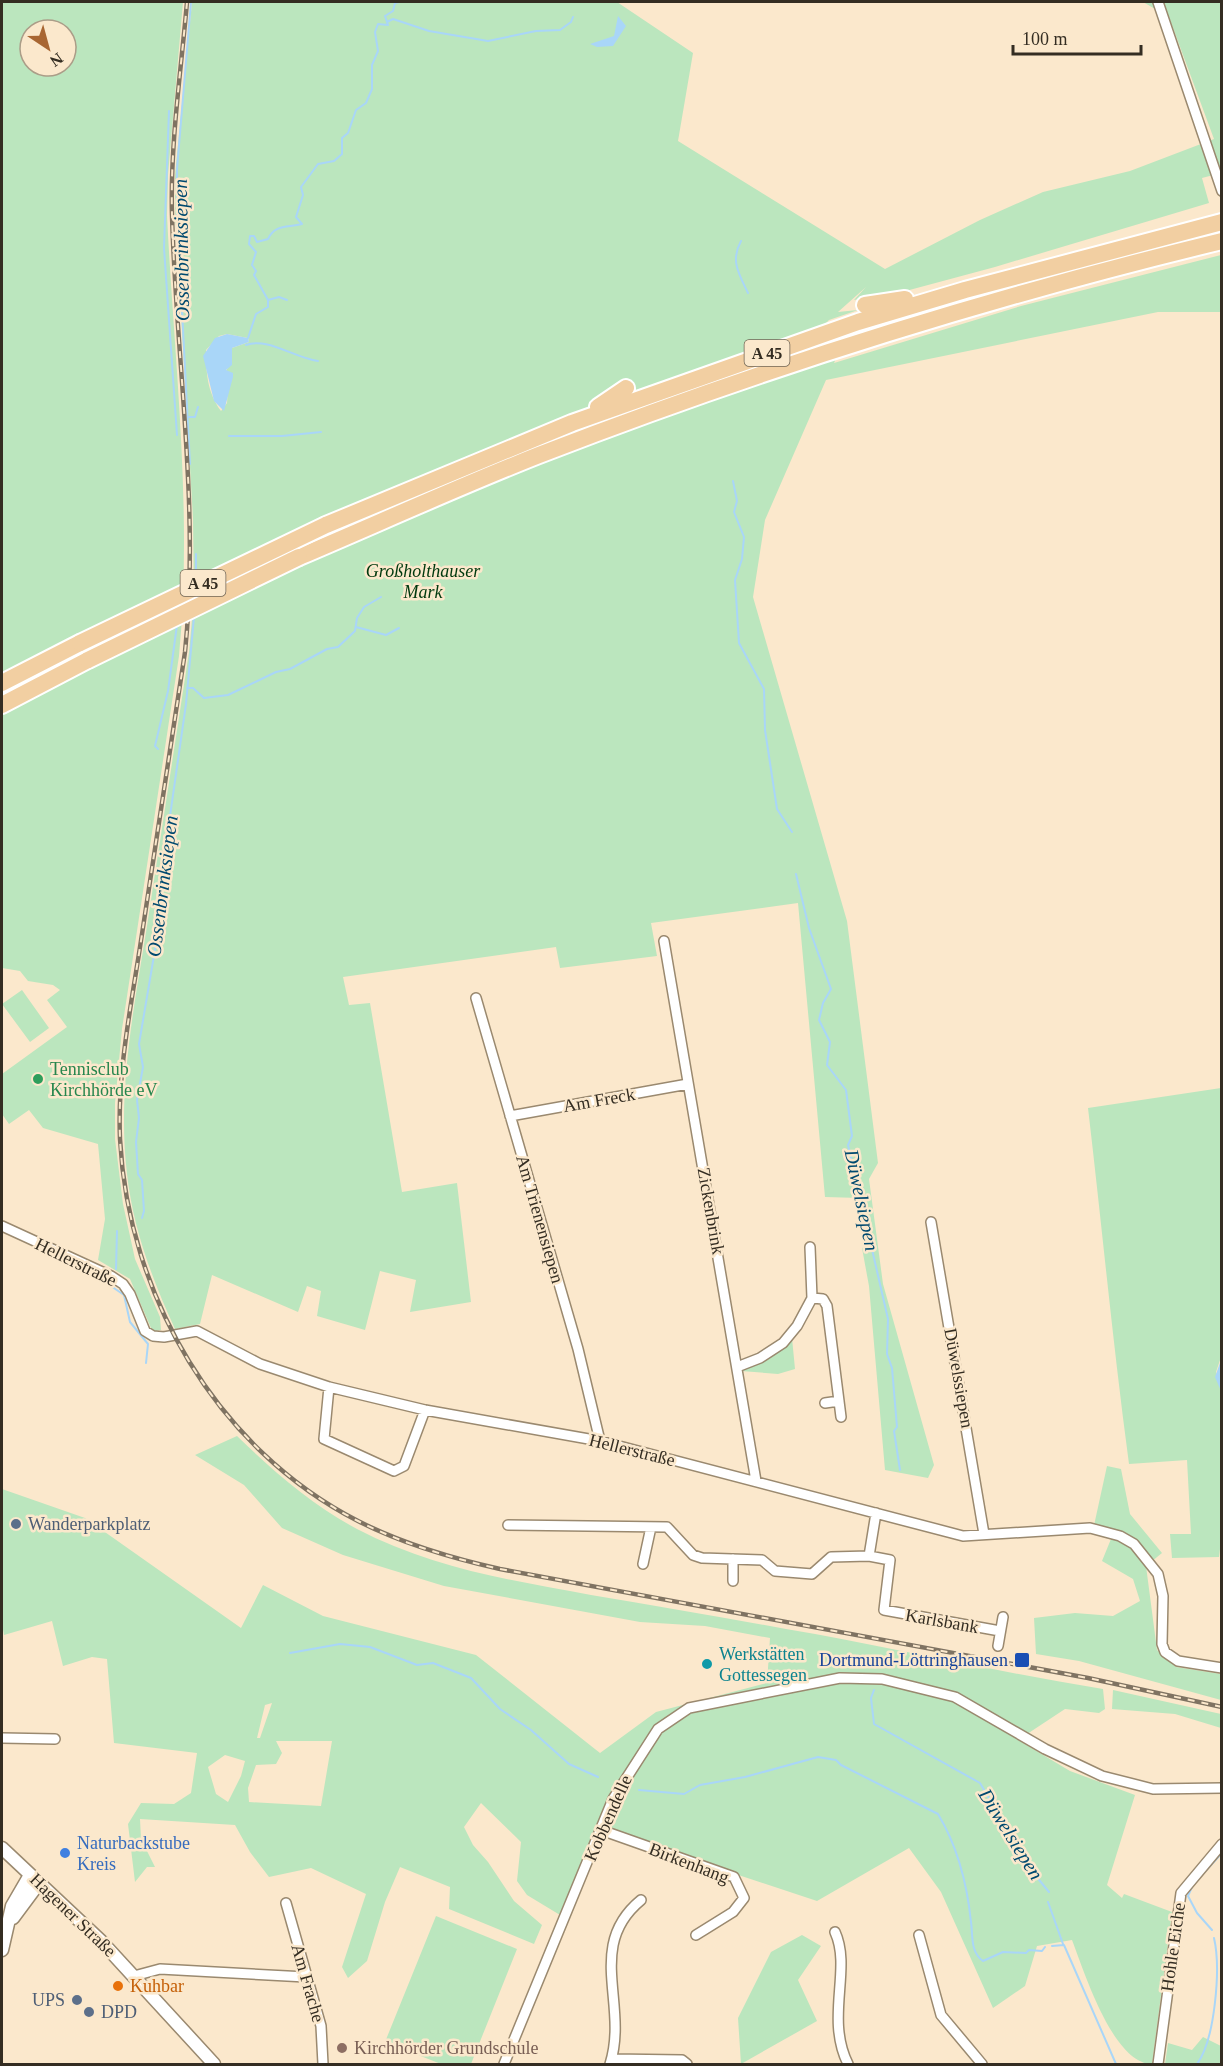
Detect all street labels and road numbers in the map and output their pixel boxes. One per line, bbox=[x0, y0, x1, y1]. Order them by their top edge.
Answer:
road number: A 45 bbox=[744, 340, 789, 366]
road number: A 45 bbox=[180, 570, 226, 596]
street label: Am Freck bbox=[562, 1084, 636, 1116]
street label: Am Trienensiepen bbox=[512, 1153, 568, 1285]
street label: Zickenbrink bbox=[694, 1166, 728, 1256]
street label: Hellerstraße bbox=[32, 1234, 120, 1290]
street label: Düwelssiepen bbox=[940, 1327, 978, 1429]
street label: Hellerstraße bbox=[587, 1430, 677, 1470]
street label: Karlsbank bbox=[904, 1605, 980, 1637]
street label: Kobbendelle bbox=[580, 1772, 636, 1864]
street label: Birkenhang bbox=[646, 1839, 732, 1887]
street label: Hagener Straße bbox=[26, 1869, 120, 1961]
street label: Hohle Eiche bbox=[1157, 1901, 1189, 1993]
street label: Am Frache bbox=[287, 1942, 329, 2024]

